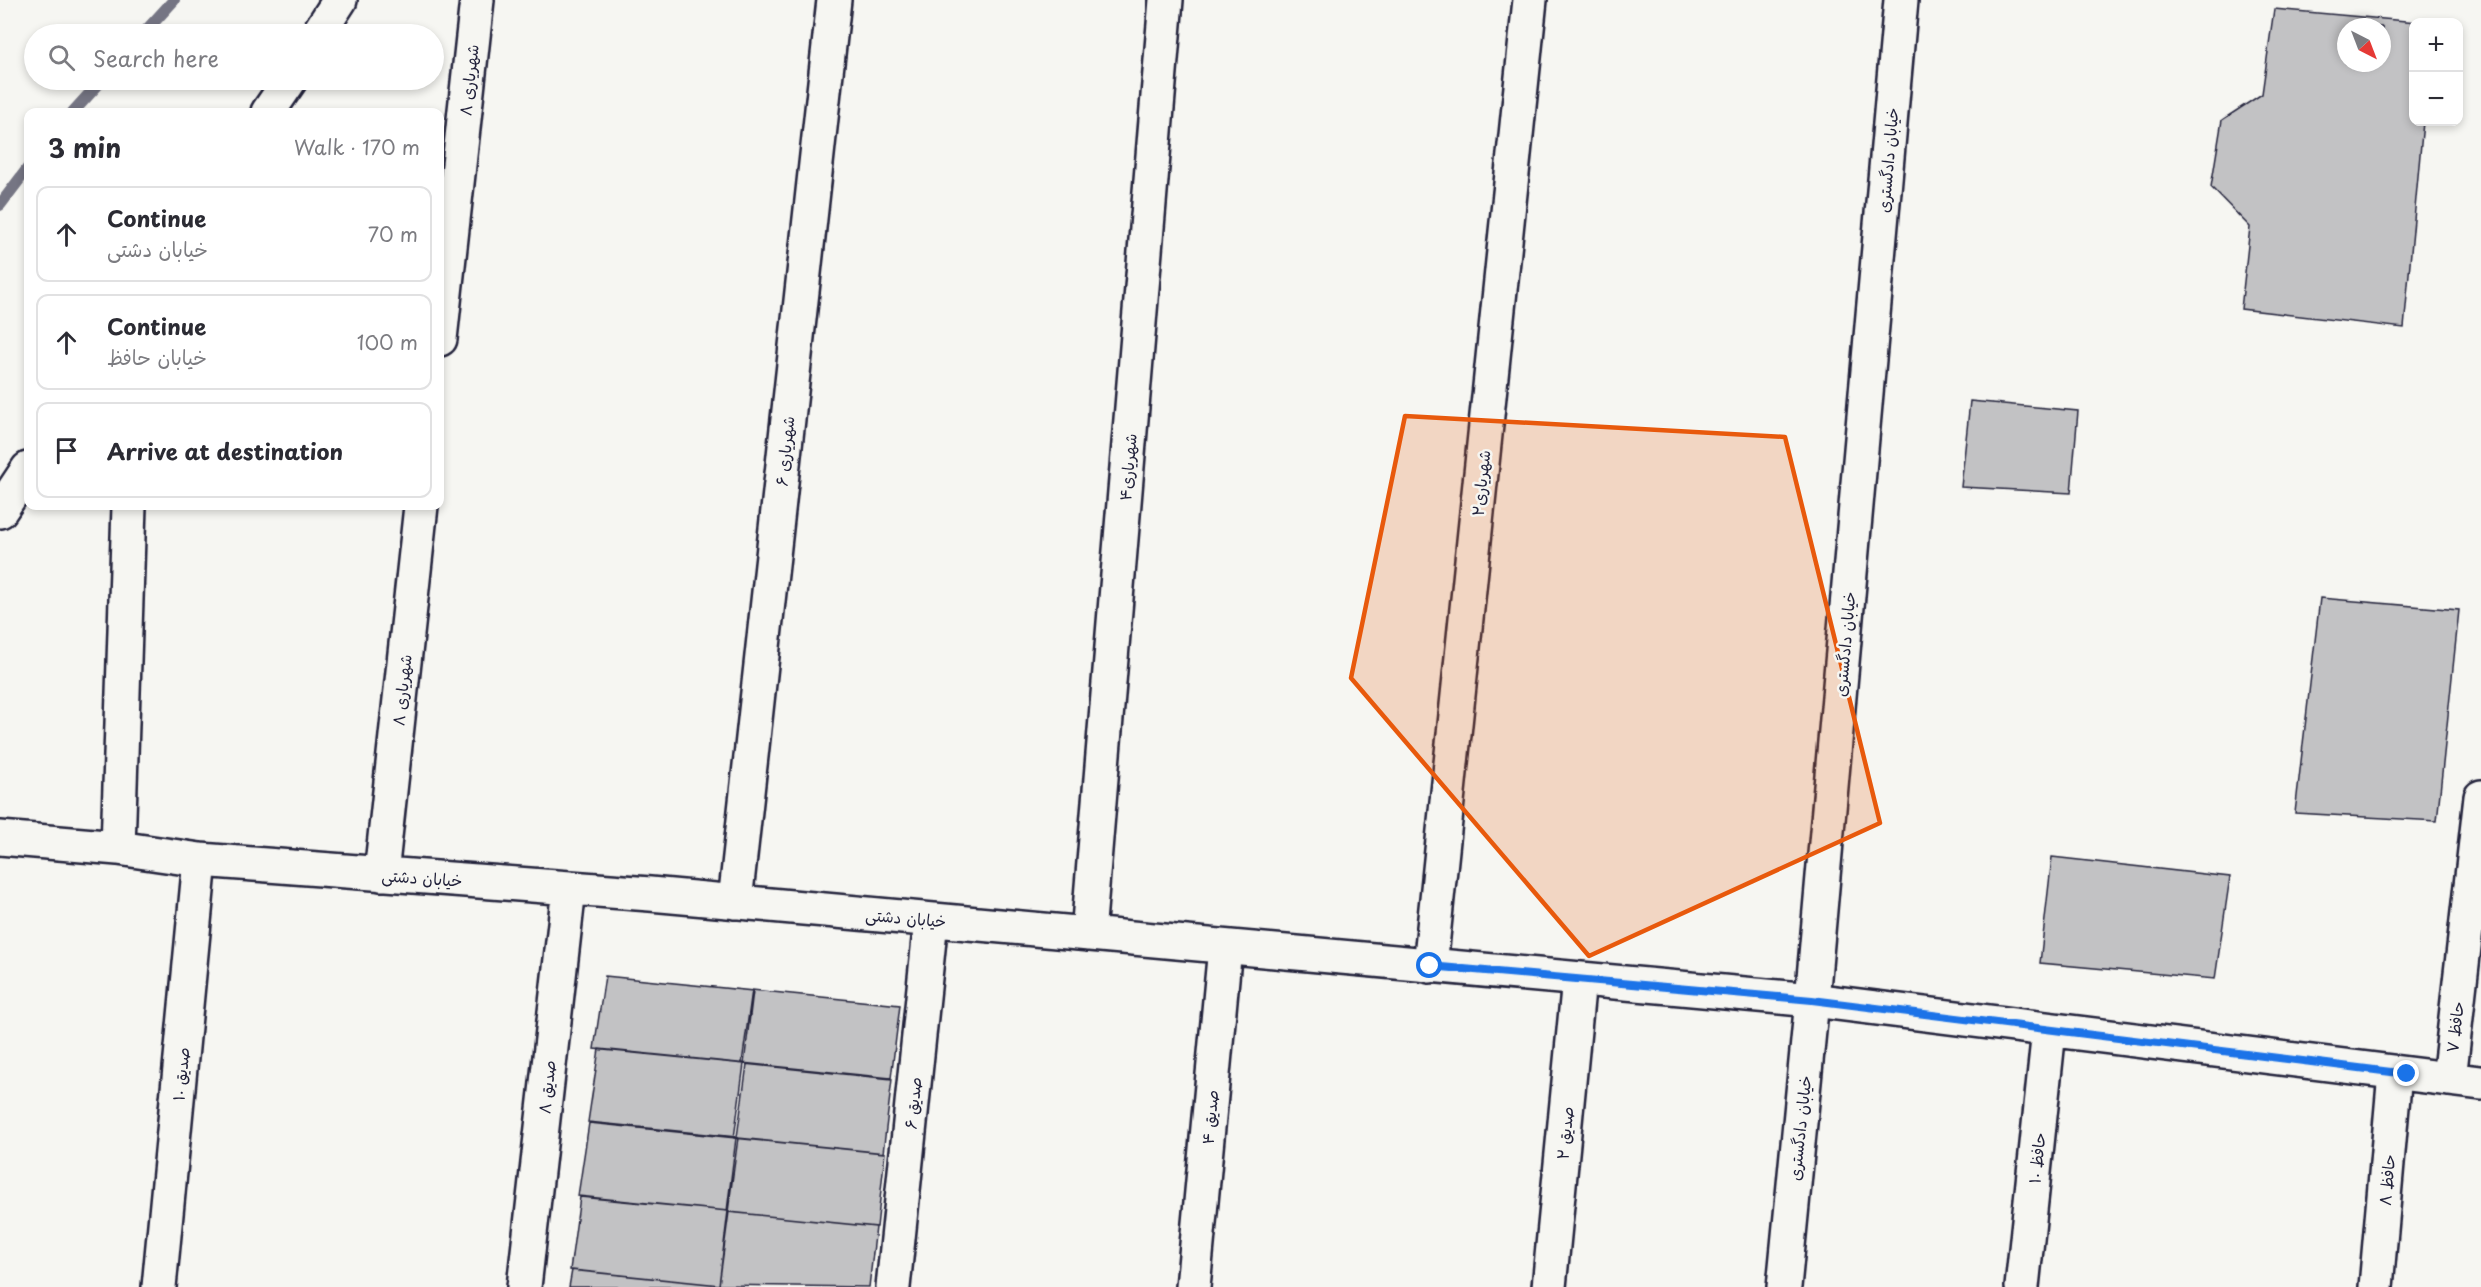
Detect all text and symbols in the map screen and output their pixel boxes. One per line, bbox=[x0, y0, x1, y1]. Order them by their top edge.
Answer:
north arrow bbox=[2337, 18, 2391, 72]
map controls bbox=[2409, 18, 2463, 126]
button: + bbox=[2409, 18, 2463, 72]
search box bbox=[24, 24, 444, 90]
icon: search bbox=[45, 41, 78, 74]
text: Search here bbox=[93, 41, 219, 74]
street label: شهریاری ۸ bbox=[452, 43, 484, 117]
button: − bbox=[2409, 72, 2463, 126]
street label: خیابان دادگستری bbox=[1870, 106, 1904, 214]
text: 3 min bbox=[48, 128, 121, 167]
text: Walk · 170 m bbox=[294, 132, 420, 162]
text: Continue bbox=[107, 201, 206, 234]
icon: ahead bbox=[50, 218, 83, 251]
text: 70 m bbox=[368, 219, 418, 249]
text: خیابان دشتی bbox=[107, 234, 208, 264]
text: Continue bbox=[107, 309, 206, 342]
icon: ahead bbox=[50, 326, 83, 359]
text: 100 m bbox=[357, 327, 418, 357]
text: خیابان حافظ bbox=[107, 342, 207, 372]
street label: شهریاری ۶ bbox=[768, 415, 800, 487]
street label: شهریاری۴ bbox=[1112, 432, 1142, 502]
icon: arrive bbox=[50, 434, 83, 467]
text: Arrive at destination bbox=[107, 434, 343, 467]
street label: شهریاری۲ bbox=[1465, 449, 1495, 517]
street label: خیابان دادگستری bbox=[1827, 590, 1861, 698]
street label: شهریاری ۸ bbox=[385, 653, 417, 727]
street label: خیابان دشتی bbox=[381, 862, 463, 892]
street label: خیابان دشتی bbox=[865, 902, 947, 932]
route start bbox=[1416, 952, 1442, 978]
street label: حافظ ۷ bbox=[2439, 1000, 2469, 1054]
street label: صدیق ۱۰ bbox=[165, 1046, 195, 1102]
street label: صدیق ۸ bbox=[531, 1059, 561, 1115]
route end bbox=[2393, 1060, 2419, 1086]
street label: خیابان دادگستری bbox=[1782, 1074, 1816, 1182]
street label: صدیق ۶ bbox=[897, 1076, 927, 1130]
street label: صدیق ۴ bbox=[1195, 1089, 1223, 1145]
street label: صدیق ۲ bbox=[1549, 1105, 1579, 1161]
street label: حافظ ۱۰ bbox=[2021, 1131, 2051, 1185]
street label: حافظ ۸ bbox=[2372, 1153, 2400, 1207]

